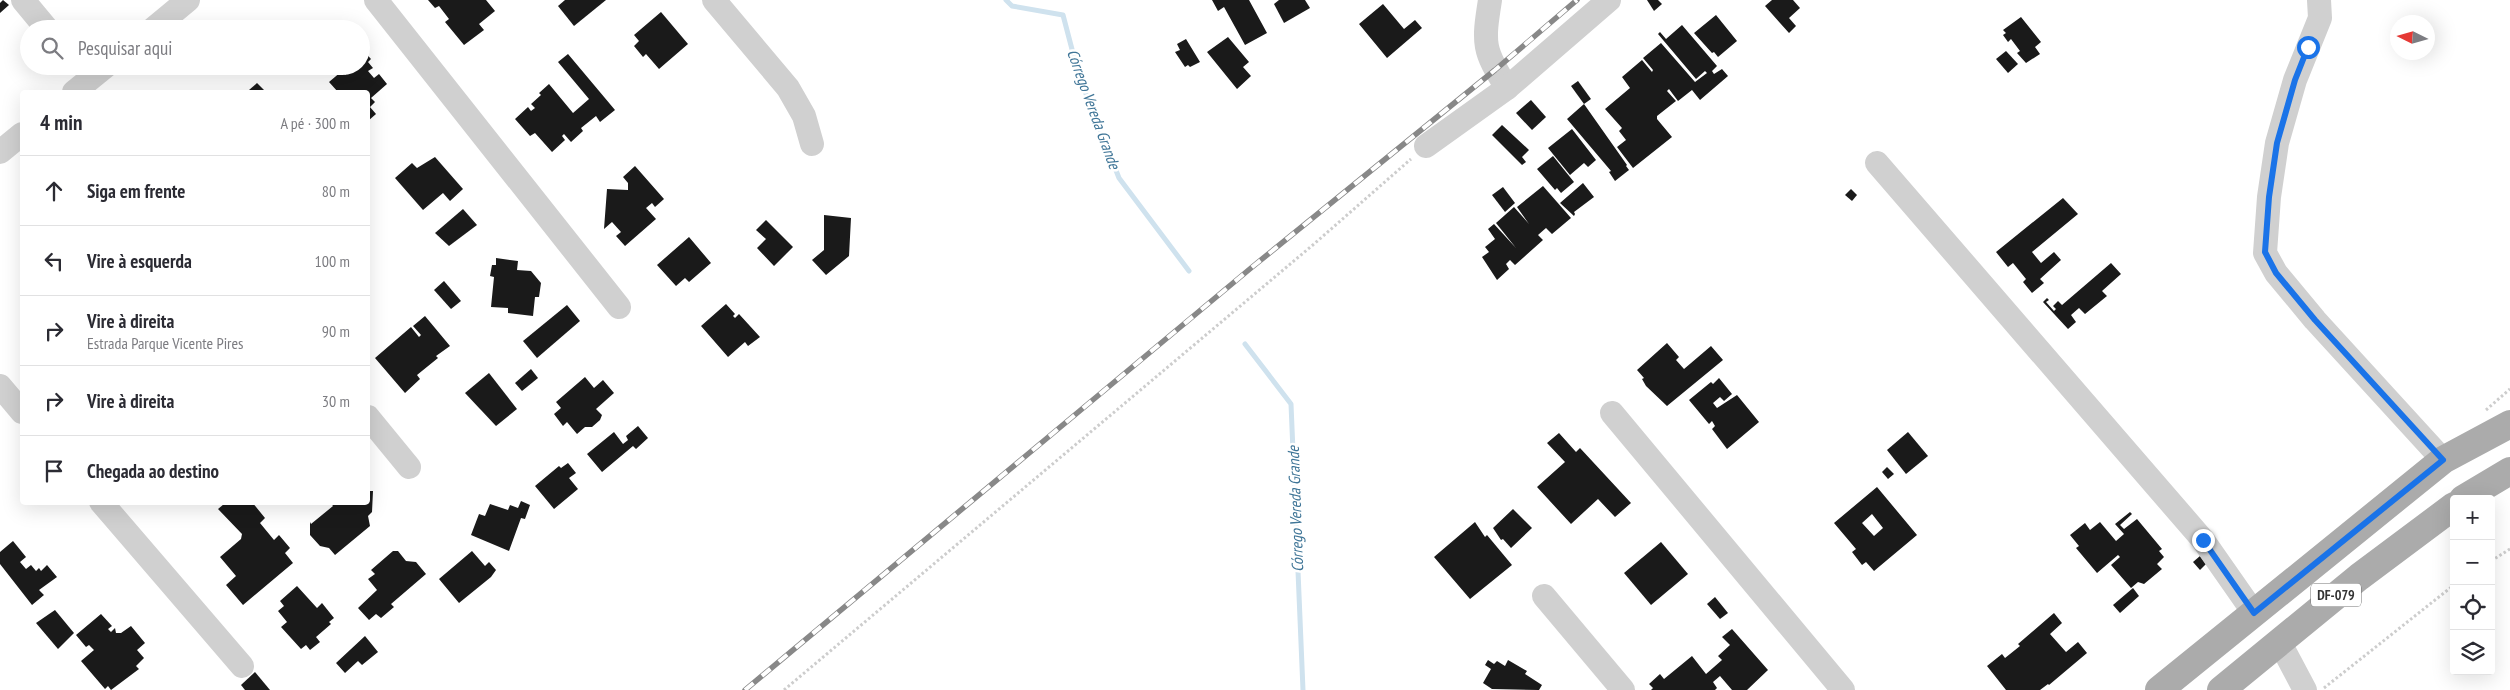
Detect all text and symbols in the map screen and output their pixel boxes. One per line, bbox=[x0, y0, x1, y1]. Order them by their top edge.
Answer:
north arrow bbox=[2390, 15, 2435, 60]
search box bbox=[20, 20, 370, 75]
icon: search bbox=[38, 34, 66, 62]
text: Pesquisar aqui bbox=[78, 36, 172, 60]
route start bbox=[2297, 36, 2320, 59]
water label: Córrego Vereda Grande bbox=[1063, 46, 1125, 173]
text: 4 min bbox=[40, 109, 82, 136]
text: A pé · 300 m bbox=[280, 113, 350, 133]
icon: ahead bbox=[40, 177, 68, 205]
text: Siga em frente bbox=[87, 179, 185, 203]
text: 80 m bbox=[322, 181, 350, 201]
icon: left bbox=[40, 247, 68, 275]
text: Vire à esquerda bbox=[87, 249, 192, 273]
text: 100 m bbox=[315, 251, 350, 271]
text: Vire à direita bbox=[87, 309, 174, 333]
icon: right bbox=[40, 317, 68, 345]
text: 90 m bbox=[322, 321, 350, 341]
text: Estrada Parque Vicente Pires bbox=[87, 333, 244, 353]
icon: right bbox=[40, 387, 68, 415]
text: Vire à direita bbox=[87, 389, 174, 413]
text: 30 m bbox=[322, 391, 350, 411]
water label: Córrego Vereda Grande bbox=[1283, 444, 1307, 572]
icon: arrive bbox=[40, 457, 68, 485]
text: Chegada ao destino bbox=[87, 459, 219, 483]
map controls bbox=[2450, 495, 2495, 675]
button: + bbox=[2450, 495, 2495, 540]
route end bbox=[2192, 529, 2215, 552]
button: − bbox=[2450, 540, 2495, 585]
road number: DF-079 bbox=[2311, 584, 2361, 606]
button: locate bbox=[2450, 585, 2495, 630]
button: layers bbox=[2450, 630, 2495, 675]

